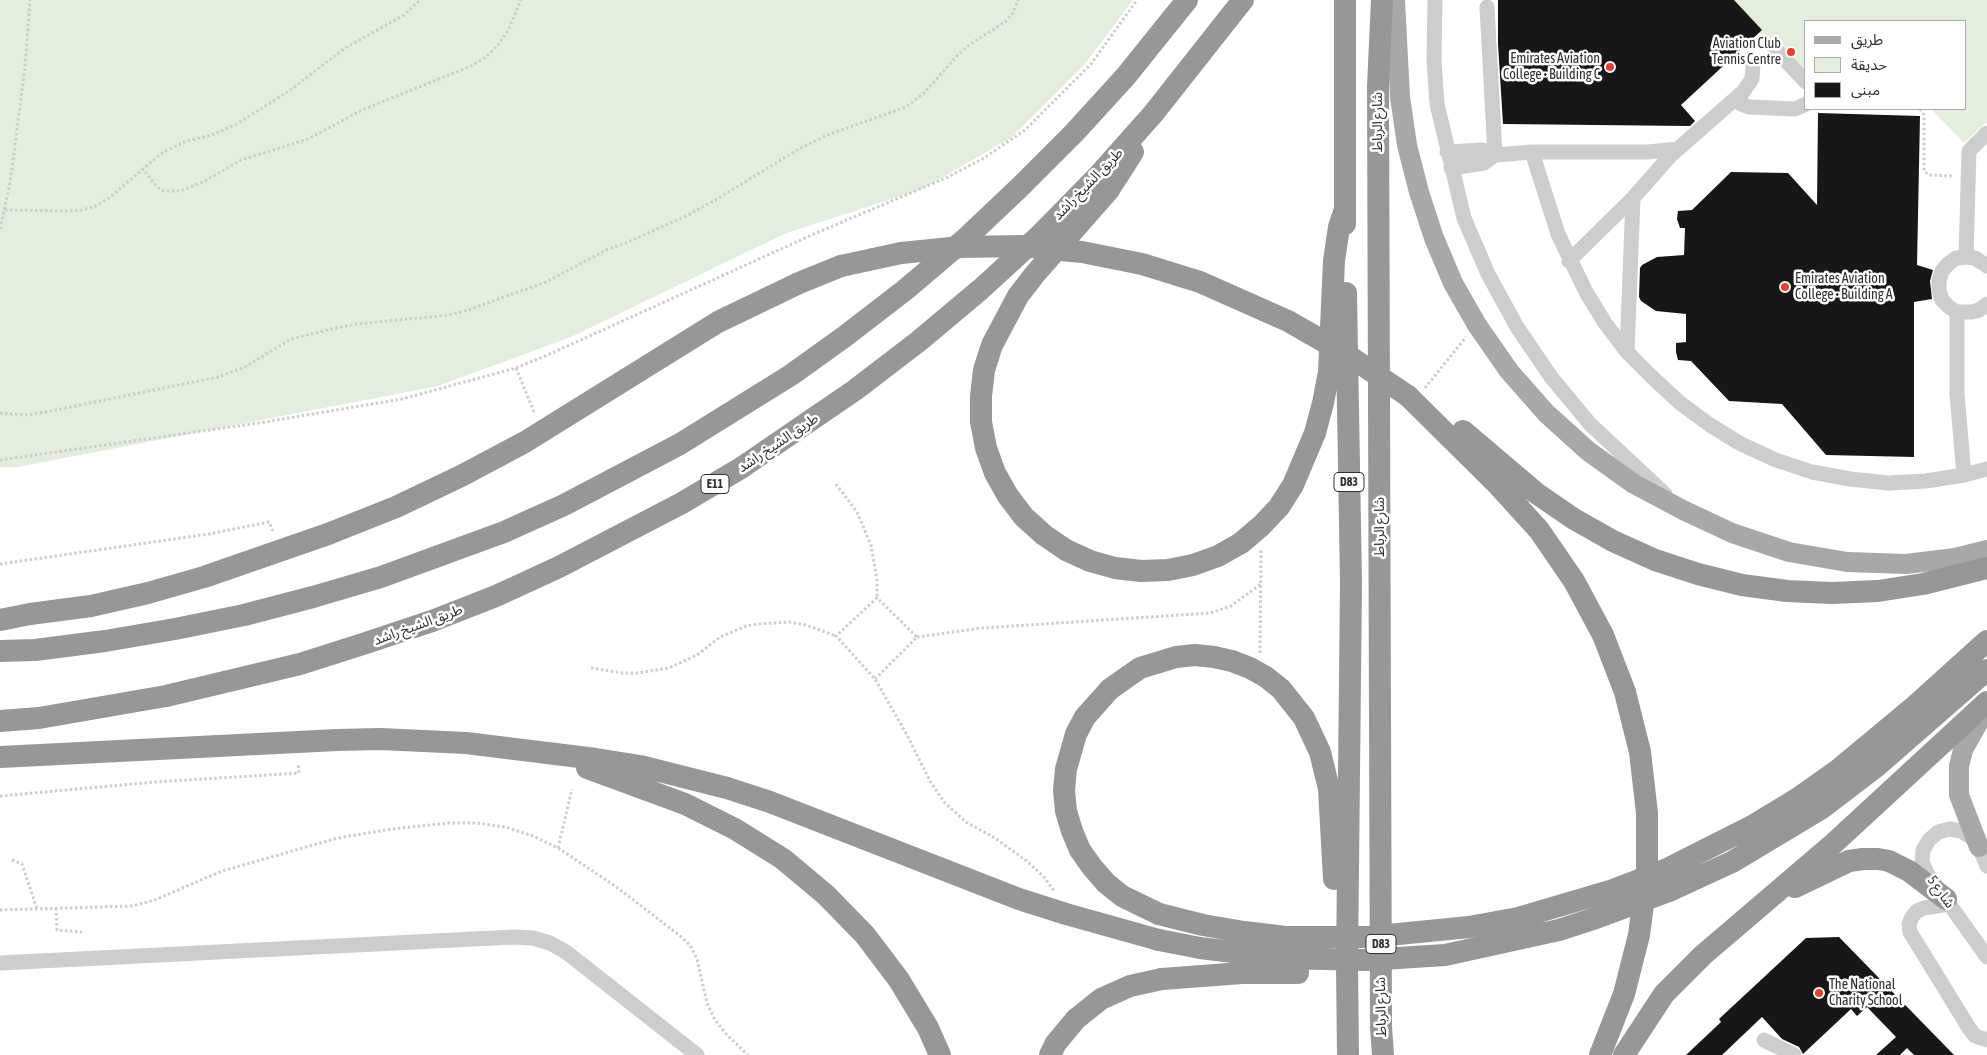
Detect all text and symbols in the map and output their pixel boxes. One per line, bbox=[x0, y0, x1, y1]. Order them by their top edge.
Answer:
legend bbox=[1804, 20, 1967, 110]
text: طريق bbox=[1851, 31, 1883, 48]
place label: Aviation Club Tennis Centre bbox=[1712, 36, 1781, 68]
marker: Aviation Club Tennis Centre bbox=[1785, 46, 1797, 58]
place label: Emirates Aviation College - Building C bbox=[1503, 51, 1600, 84]
text: حديقة bbox=[1851, 56, 1887, 73]
marker: Emirates Aviation College - Building C bbox=[1604, 61, 1616, 73]
text: مبنى bbox=[1851, 81, 1880, 98]
street label: شارع الرباط bbox=[1370, 92, 1386, 152]
street label: طريق الشيخ راشد bbox=[1049, 144, 1127, 224]
place label: Emirates Aviation College - Building A bbox=[1795, 271, 1893, 304]
marker: Emirates Aviation College - Building A bbox=[1779, 281, 1791, 293]
street label: طريق الشيخ راشد bbox=[734, 410, 822, 476]
road number: D83 bbox=[1334, 472, 1364, 492]
road number: E11 bbox=[701, 474, 729, 494]
street label: شارع الرباط bbox=[1372, 497, 1388, 557]
street label: طريق الشيخ راشد bbox=[371, 601, 465, 649]
street label: شارع 5 bbox=[1924, 873, 1958, 911]
road number: D83 bbox=[1366, 934, 1396, 954]
street label: شارع الرباط bbox=[1372, 977, 1390, 1037]
place label: The National Charity School bbox=[1829, 977, 1902, 1010]
marker: The National Charity School bbox=[1813, 987, 1825, 999]

